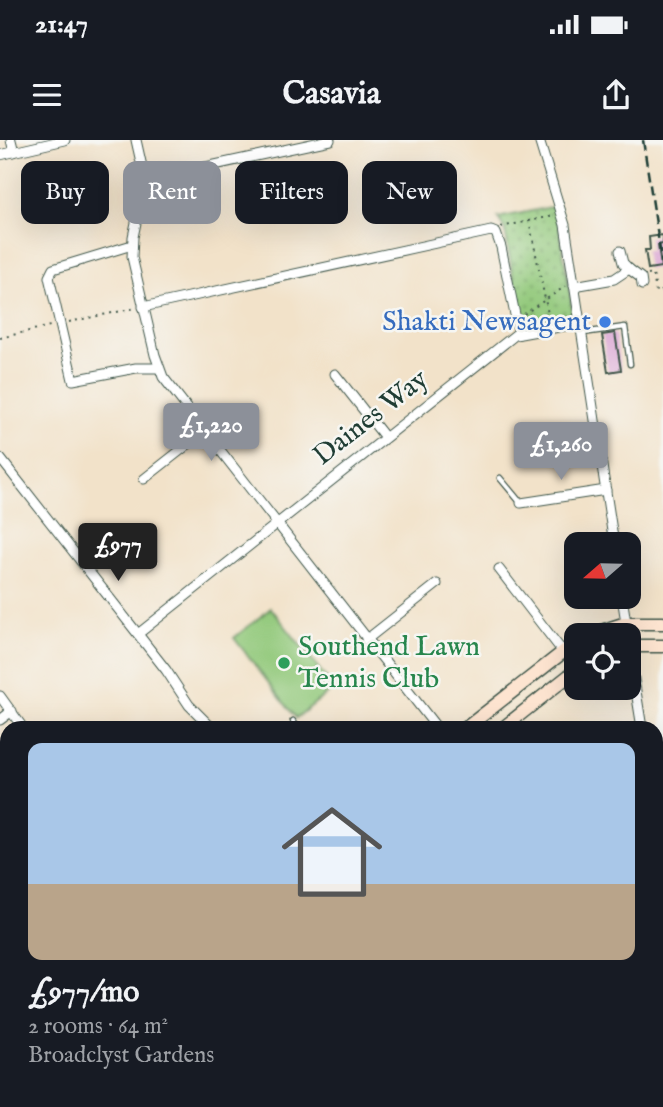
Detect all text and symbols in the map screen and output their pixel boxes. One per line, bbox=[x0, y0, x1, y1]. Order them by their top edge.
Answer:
text: 21:47 bbox=[35, 8, 88, 41]
text: Casavia bbox=[282, 74, 381, 115]
icon: menu bbox=[28, 76, 66, 114]
icon: share bbox=[597, 76, 635, 114]
chip: Buy bbox=[21, 161, 109, 224]
chip: Rent bbox=[123, 161, 221, 224]
chip: Filters bbox=[235, 161, 348, 224]
chip: New bbox=[362, 161, 457, 224]
place label: Shakti Newsagent bbox=[382, 305, 591, 340]
marker: Shakti Newsagent bbox=[597, 314, 613, 330]
street label: Daines Way bbox=[306, 362, 436, 474]
pin: £1,220 bbox=[154, 404, 268, 463]
text: £1,220 bbox=[179, 411, 243, 440]
pin: £1,260 bbox=[504, 422, 618, 482]
text: £1,260 bbox=[530, 430, 592, 459]
pin: £977 bbox=[77, 524, 159, 583]
text: £977 bbox=[94, 531, 142, 560]
north arrow bbox=[564, 532, 640, 609]
map controls bbox=[564, 532, 641, 700]
button: locate bbox=[564, 623, 641, 700]
place label: Southend Lawn Tennis Club bbox=[298, 630, 480, 697]
marker: Southend Lawn Tennis Club bbox=[276, 655, 292, 671]
icon: home bbox=[269, 789, 395, 915]
text: £977/mo bbox=[28, 974, 139, 1012]
text: 2 rooms · 64 m² bbox=[28, 1012, 168, 1041]
text: Broadclyst Gardens bbox=[28, 1041, 214, 1070]

